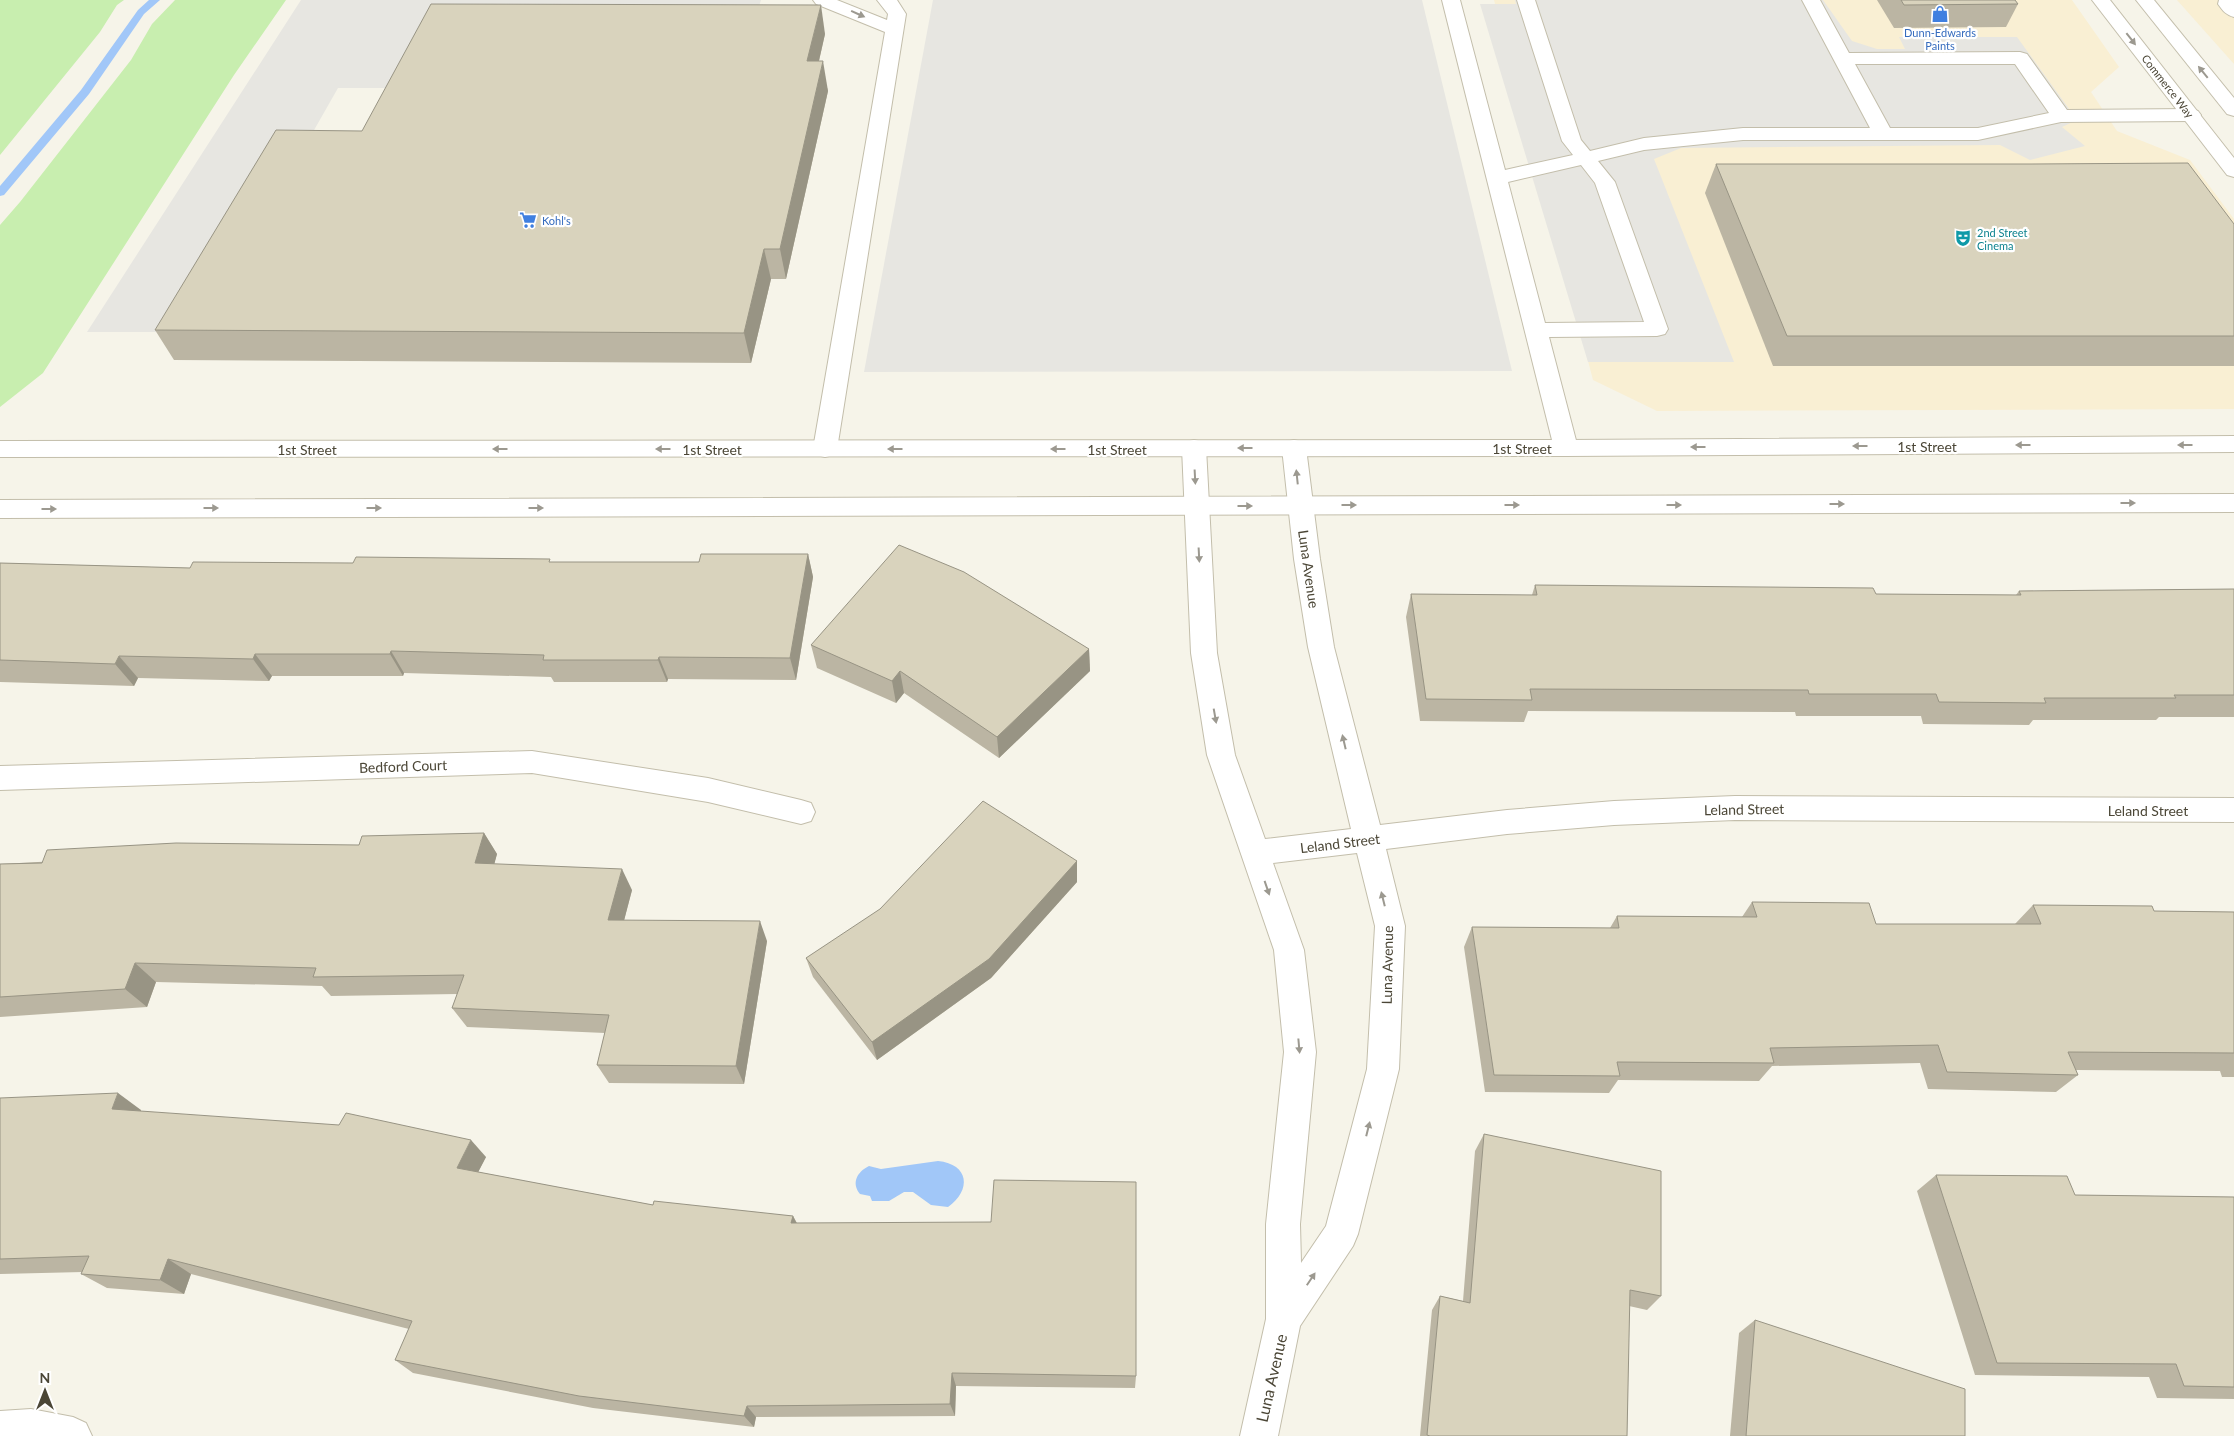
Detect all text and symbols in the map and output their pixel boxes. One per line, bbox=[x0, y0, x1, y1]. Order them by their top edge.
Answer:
shop icon: Dunn-Edwards Paints bbox=[1930, 4, 1950, 24]
one-way arrow bbox=[851, 11, 866, 19]
place label: Dunn-Edwards Paints bbox=[1904, 26, 1976, 52]
one-way arrow bbox=[2125, 32, 2136, 45]
street label: Commerce Way bbox=[2139, 52, 2197, 120]
one-way arrow bbox=[2198, 66, 2209, 79]
supermarket icon: Kohl's bbox=[518, 210, 538, 230]
place label: Kohl's bbox=[542, 214, 571, 227]
place label: 2nd Street Cinema bbox=[1977, 226, 2028, 252]
theatre icon: 2nd Street Cinema bbox=[1953, 228, 1973, 248]
street label: 1st Street bbox=[1897, 438, 1957, 455]
street label: 1st Street bbox=[1492, 440, 1552, 457]
street label: 1st Street bbox=[277, 441, 337, 458]
street label: 1st Street bbox=[682, 441, 742, 458]
street label: 1st Street bbox=[1087, 441, 1147, 458]
one-way arrow bbox=[2177, 441, 2193, 449]
one-way arrow bbox=[1852, 442, 1868, 450]
one-way arrow bbox=[2015, 442, 2031, 450]
one-way arrow bbox=[1690, 443, 1706, 451]
one-way arrow bbox=[1237, 444, 1253, 452]
one-way arrow bbox=[492, 445, 508, 453]
one-way arrow bbox=[654, 445, 670, 453]
one-way arrow bbox=[887, 445, 903, 453]
one-way arrow bbox=[1049, 445, 1065, 453]
one-way arrow bbox=[1293, 469, 1301, 485]
one-way arrow bbox=[1191, 470, 1199, 486]
one-way arrow bbox=[2120, 499, 2136, 507]
one-way arrow bbox=[1829, 500, 1845, 508]
one-way arrow bbox=[1342, 501, 1358, 509]
one-way arrow bbox=[1504, 501, 1520, 509]
one-way arrow bbox=[1667, 501, 1683, 509]
one-way arrow bbox=[1237, 502, 1253, 510]
one-way arrow bbox=[203, 504, 219, 512]
one-way arrow bbox=[366, 504, 382, 512]
one-way arrow bbox=[528, 504, 544, 512]
one-way arrow bbox=[41, 505, 57, 513]
street label: Luna Avenue bbox=[1295, 529, 1323, 609]
one-way arrow bbox=[1196, 547, 1204, 563]
one-way arrow bbox=[1211, 709, 1219, 725]
one-way arrow bbox=[1340, 734, 1348, 749]
street label: Bedford Court bbox=[359, 756, 447, 776]
street label: Leland Street bbox=[1704, 800, 1784, 818]
street label: Leland Street bbox=[2108, 802, 2188, 819]
street label: Leland Street bbox=[1299, 830, 1381, 856]
one-way arrow bbox=[1263, 881, 1271, 896]
one-way arrow bbox=[1379, 892, 1387, 907]
street label: Luna Avenue bbox=[1378, 925, 1396, 1005]
one-way arrow bbox=[1295, 1039, 1303, 1055]
one-way arrow bbox=[1364, 1121, 1372, 1136]
one-way arrow bbox=[1306, 1272, 1316, 1286]
street label: Luna Avenue bbox=[1252, 1332, 1290, 1424]
north arrow bbox=[20, 1366, 70, 1416]
text: N bbox=[40, 1369, 50, 1386]

